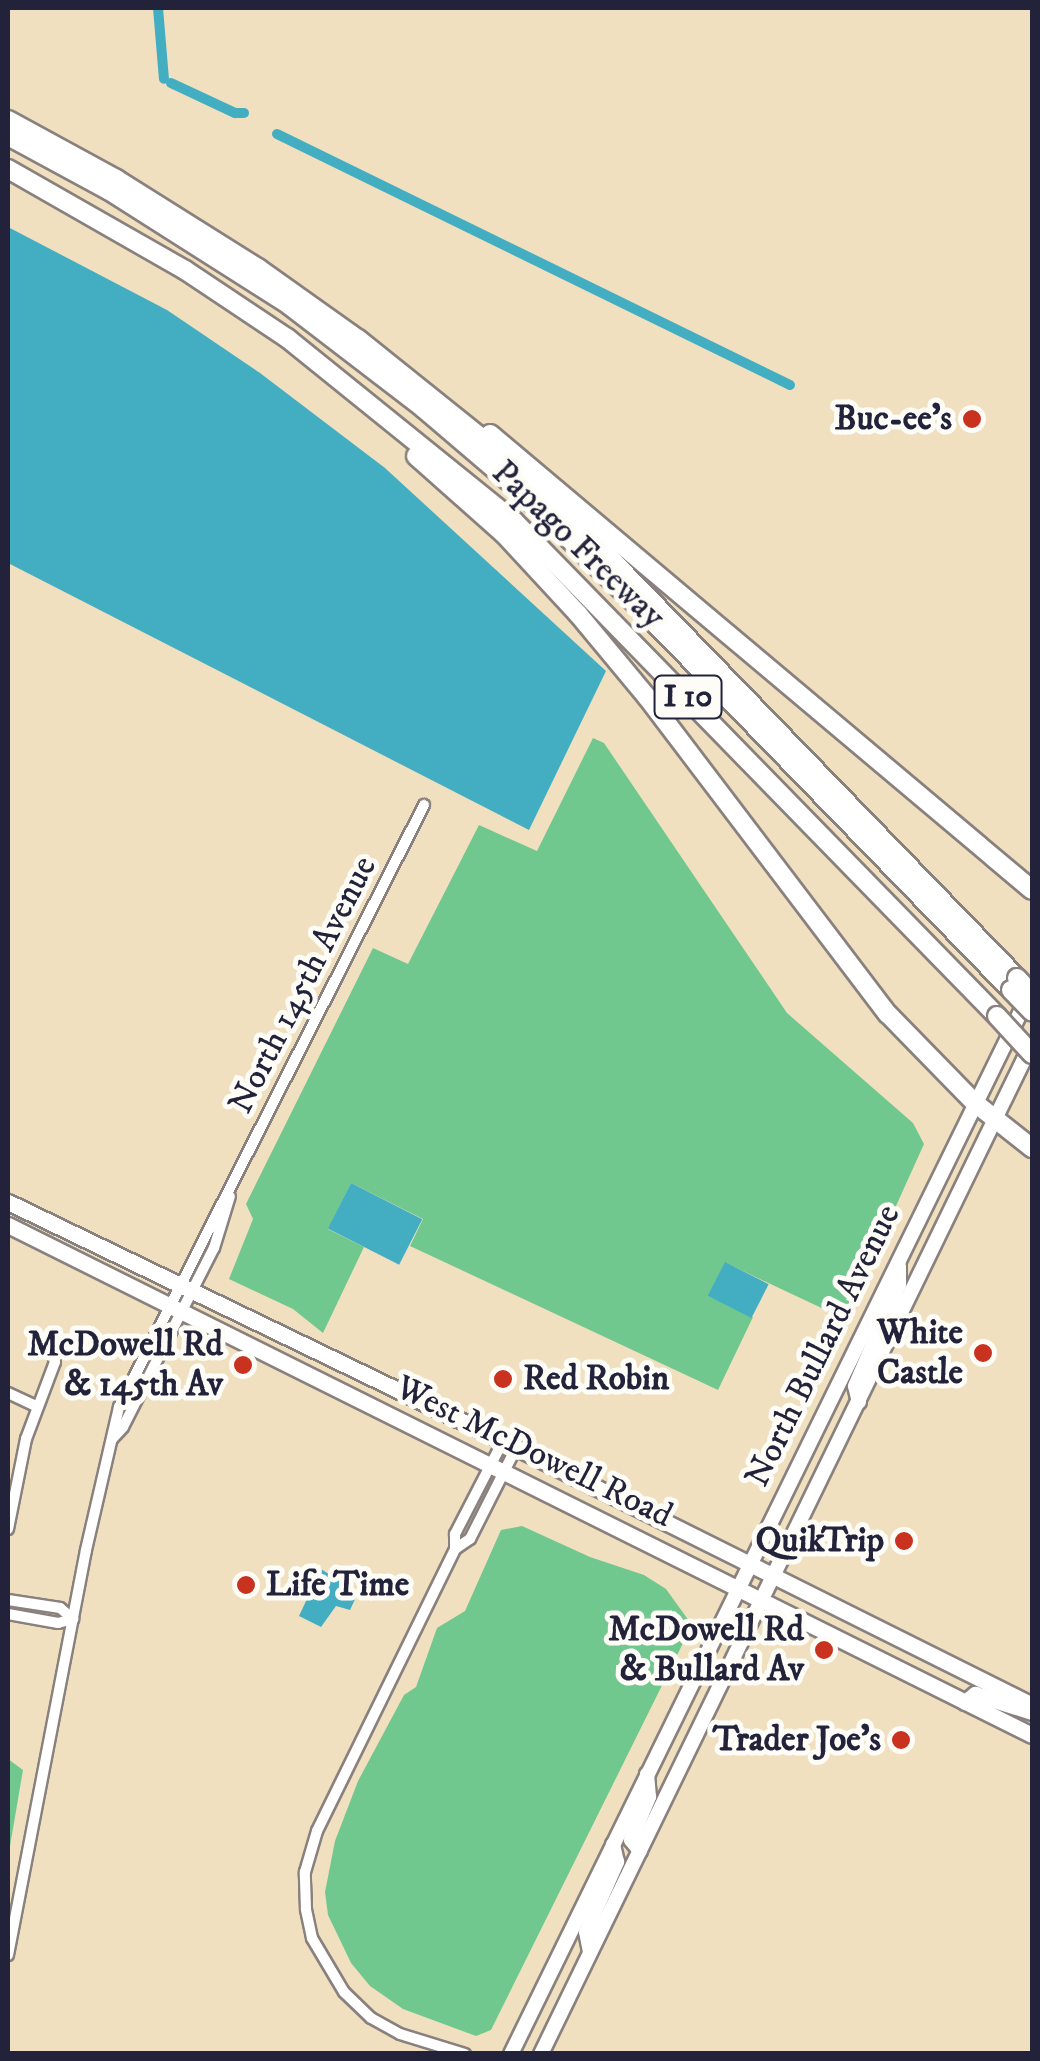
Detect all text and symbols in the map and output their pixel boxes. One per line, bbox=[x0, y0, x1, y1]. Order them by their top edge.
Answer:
place label: Buc-ee's bbox=[835, 398, 952, 440]
marker: Buc-ee's bbox=[961, 408, 983, 430]
street label: Papago Freeway bbox=[483, 452, 673, 638]
road number: I 10 bbox=[653, 670, 723, 724]
street label: North 145th Avenue bbox=[220, 849, 386, 1121]
street label: North Bullard Avenue bbox=[736, 1198, 910, 1494]
place label: White Castle bbox=[877, 1312, 963, 1394]
place label: McDowell Rd & 145th Av bbox=[27, 1324, 223, 1406]
marker: White Castle bbox=[972, 1342, 994, 1364]
marker: McDowell Rd & 145th Av bbox=[232, 1354, 254, 1376]
place label: Red Robin bbox=[523, 1358, 669, 1400]
street label: West McDowell Road bbox=[389, 1367, 679, 1537]
marker: Red Robin bbox=[492, 1368, 514, 1390]
place label: QuikTrip bbox=[756, 1520, 884, 1562]
marker: QuikTrip bbox=[893, 1530, 915, 1552]
place label: Life Time bbox=[266, 1564, 409, 1606]
marker: Life Time bbox=[235, 1574, 257, 1596]
place label: McDowell Rd & Bullard Av bbox=[608, 1609, 804, 1691]
marker: McDowell Rd & Bullard Av bbox=[813, 1639, 835, 1661]
place label: Trader Joe's bbox=[713, 1719, 881, 1761]
marker: Trader Joe's bbox=[890, 1729, 912, 1751]

